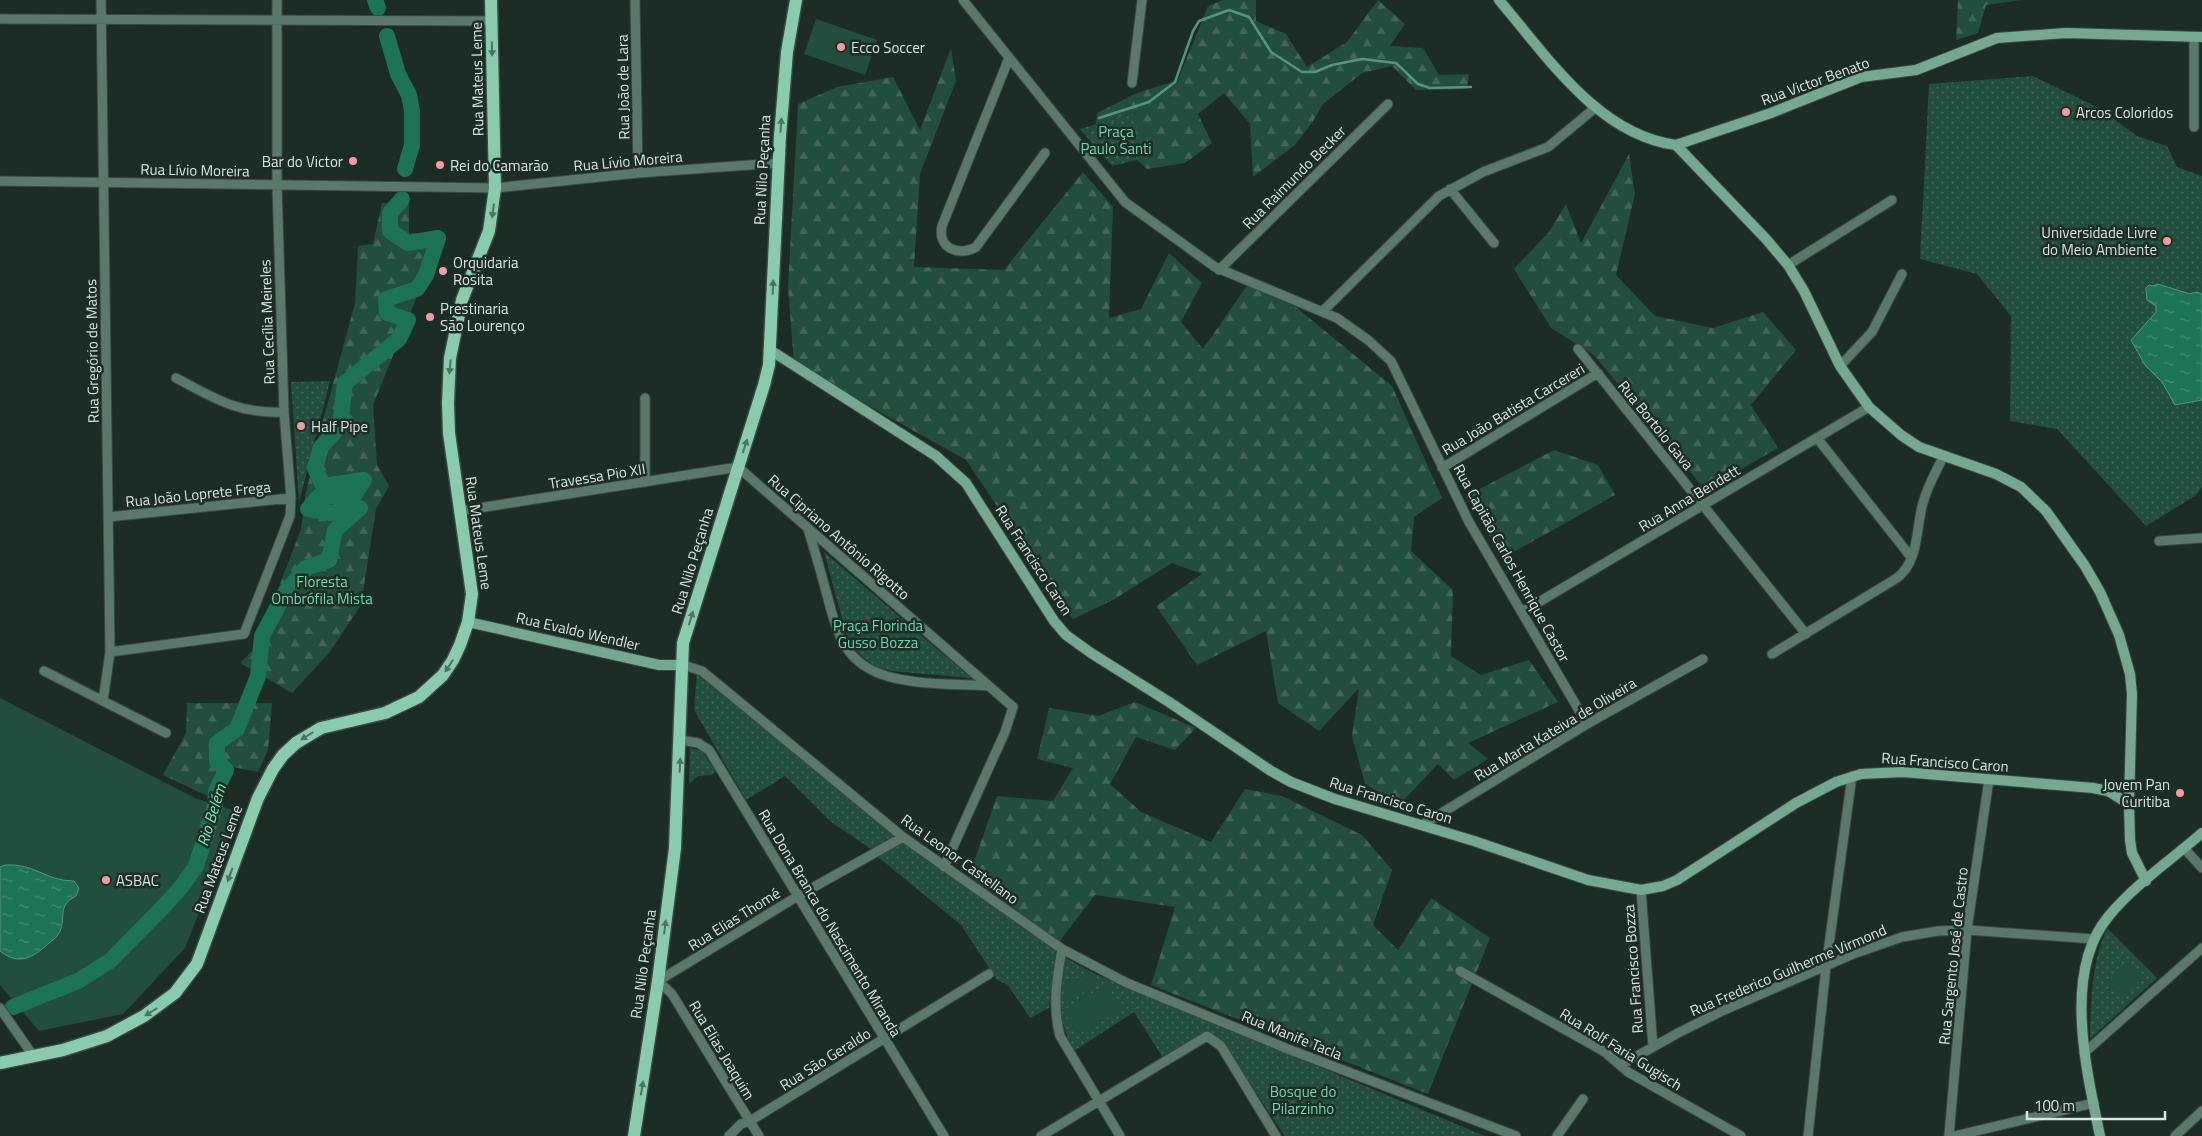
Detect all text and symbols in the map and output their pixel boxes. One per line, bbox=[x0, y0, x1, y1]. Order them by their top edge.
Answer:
street label: Rua Mateus Leme bbox=[465, 22, 489, 136]
street label: Rua João de Lara bbox=[611, 34, 635, 140]
place label: Ecco Soccer bbox=[851, 36, 925, 59]
one-way arrow bbox=[488, 41, 496, 57]
marker: Ecco Soccer bbox=[835, 41, 847, 53]
street label: Rua Victor Benato bbox=[1758, 51, 1872, 111]
place label: Arcos Coloridos bbox=[2076, 101, 2173, 124]
marker: Arcos Coloridos bbox=[2060, 106, 2072, 118]
street label: Rua Nilo Peçanha bbox=[748, 114, 776, 226]
one-way arrow bbox=[777, 117, 785, 133]
park label: Praça Paulo Santi bbox=[1080, 120, 1152, 160]
street label: Rua Raimundo Becker bbox=[1237, 120, 1351, 234]
street label: Rua Lívio Moreira bbox=[573, 145, 684, 177]
place label: Bar do Victor bbox=[262, 150, 343, 173]
place label: Rei do Camarão bbox=[450, 154, 549, 177]
marker: Bar do Victor bbox=[347, 155, 359, 167]
street label: Rua Lívio Moreira bbox=[140, 158, 250, 182]
marker: Rei do Camarão bbox=[434, 159, 446, 171]
one-way arrow bbox=[488, 203, 496, 219]
place label: Universidade Livre do Meio Ambiente bbox=[2041, 221, 2157, 261]
marker: Universidade Livre do Meio Ambiente bbox=[2161, 235, 2173, 247]
place label: Orquidaria Rosita bbox=[453, 251, 519, 291]
street label: Rua Cecília Meireles bbox=[253, 259, 281, 385]
marker: Orquidaria Rosita bbox=[437, 265, 449, 277]
street label: Rua Gregório de Matos bbox=[79, 279, 105, 423]
one-way arrow bbox=[769, 279, 777, 295]
place label: Prestinaria São Lourenço bbox=[440, 297, 525, 337]
marker: Prestinaria São Lourenço bbox=[424, 311, 436, 323]
street label: Rua João Batista Carcereri bbox=[1437, 357, 1589, 461]
one-way arrow bbox=[445, 359, 453, 375]
street label: Rua Bortolo Gava bbox=[1613, 375, 1700, 475]
place label: Half Pipe bbox=[311, 415, 368, 438]
marker: Half Pipe bbox=[295, 420, 307, 432]
one-way arrow bbox=[742, 439, 749, 454]
street label: Travessa Pio XII bbox=[547, 457, 647, 495]
street label: Rua Anna Bendett bbox=[1634, 458, 1745, 537]
street label: Rua Capitão Carlos Henrique Castor bbox=[1448, 460, 1576, 666]
street label: Rua Cipriano Antônio Rigotto bbox=[763, 469, 915, 605]
street label: Rua João Loprete Frega bbox=[124, 475, 272, 513]
street label: Rua Mateus Leme bbox=[460, 475, 498, 591]
street label: Rua Francisco Caron bbox=[990, 500, 1078, 620]
street label: Rua Nilo Peçanha bbox=[665, 504, 719, 617]
park label: Floresta Ombrófila Mista bbox=[271, 570, 373, 610]
street label: Rua Evaldo Wendler bbox=[514, 606, 642, 656]
one-way arrow bbox=[687, 610, 695, 625]
park label: Praça Florinda Gusso Bozza bbox=[833, 614, 924, 654]
one-way arrow bbox=[444, 660, 454, 673]
street label: Rua Marta Kateiva de Oliveira bbox=[1470, 671, 1641, 787]
one-way arrow bbox=[301, 731, 314, 741]
street label: Rua Francisco Caron bbox=[1881, 746, 2009, 778]
one-way arrow bbox=[676, 757, 684, 773]
street label: Rua Francisco Caron bbox=[1327, 770, 1455, 830]
place label: Jovem Pan Curitiba bbox=[2103, 773, 2170, 813]
water label: Rio Belém bbox=[190, 781, 232, 849]
marker: Jovem Pan Curitiba bbox=[2174, 787, 2186, 799]
street label: Rua Mateus Leme bbox=[188, 802, 248, 916]
street label: Rua Dona Branca do Nascimento Miranda bbox=[753, 805, 908, 1042]
street label: Rua Leonor Castellano bbox=[896, 808, 1024, 910]
street label: Rua Sargento José de Castro bbox=[1932, 866, 1974, 1046]
one-way arrow bbox=[226, 868, 234, 883]
place label: ASBAC bbox=[116, 869, 159, 892]
marker: ASBAC bbox=[100, 874, 112, 886]
street label: Rua Elias Thomé bbox=[683, 881, 785, 957]
street label: Rua Francisco Bozza bbox=[1617, 903, 1649, 1034]
street label: Rua Nilo Peçanha bbox=[624, 907, 662, 1020]
street label: Rua Frederico Guilherme Virmond bbox=[1686, 918, 1890, 1022]
one-way arrow bbox=[661, 919, 669, 935]
street label: Rua Elias Joaquim bbox=[683, 996, 761, 1104]
street label: Rua Rolf Faria Gugisch bbox=[1555, 1002, 1687, 1096]
street label: Rua Manife Tacla bbox=[1238, 1004, 1346, 1066]
one-way arrow bbox=[144, 1007, 157, 1016]
street label: Rua São Geraldo bbox=[775, 1022, 875, 1096]
one-way arrow bbox=[638, 1079, 646, 1095]
park label: Bosque do Pilarzinho bbox=[1270, 1080, 1336, 1120]
scale bar bbox=[2027, 1088, 2164, 1120]
text: 100 m bbox=[2034, 1094, 2075, 1117]

